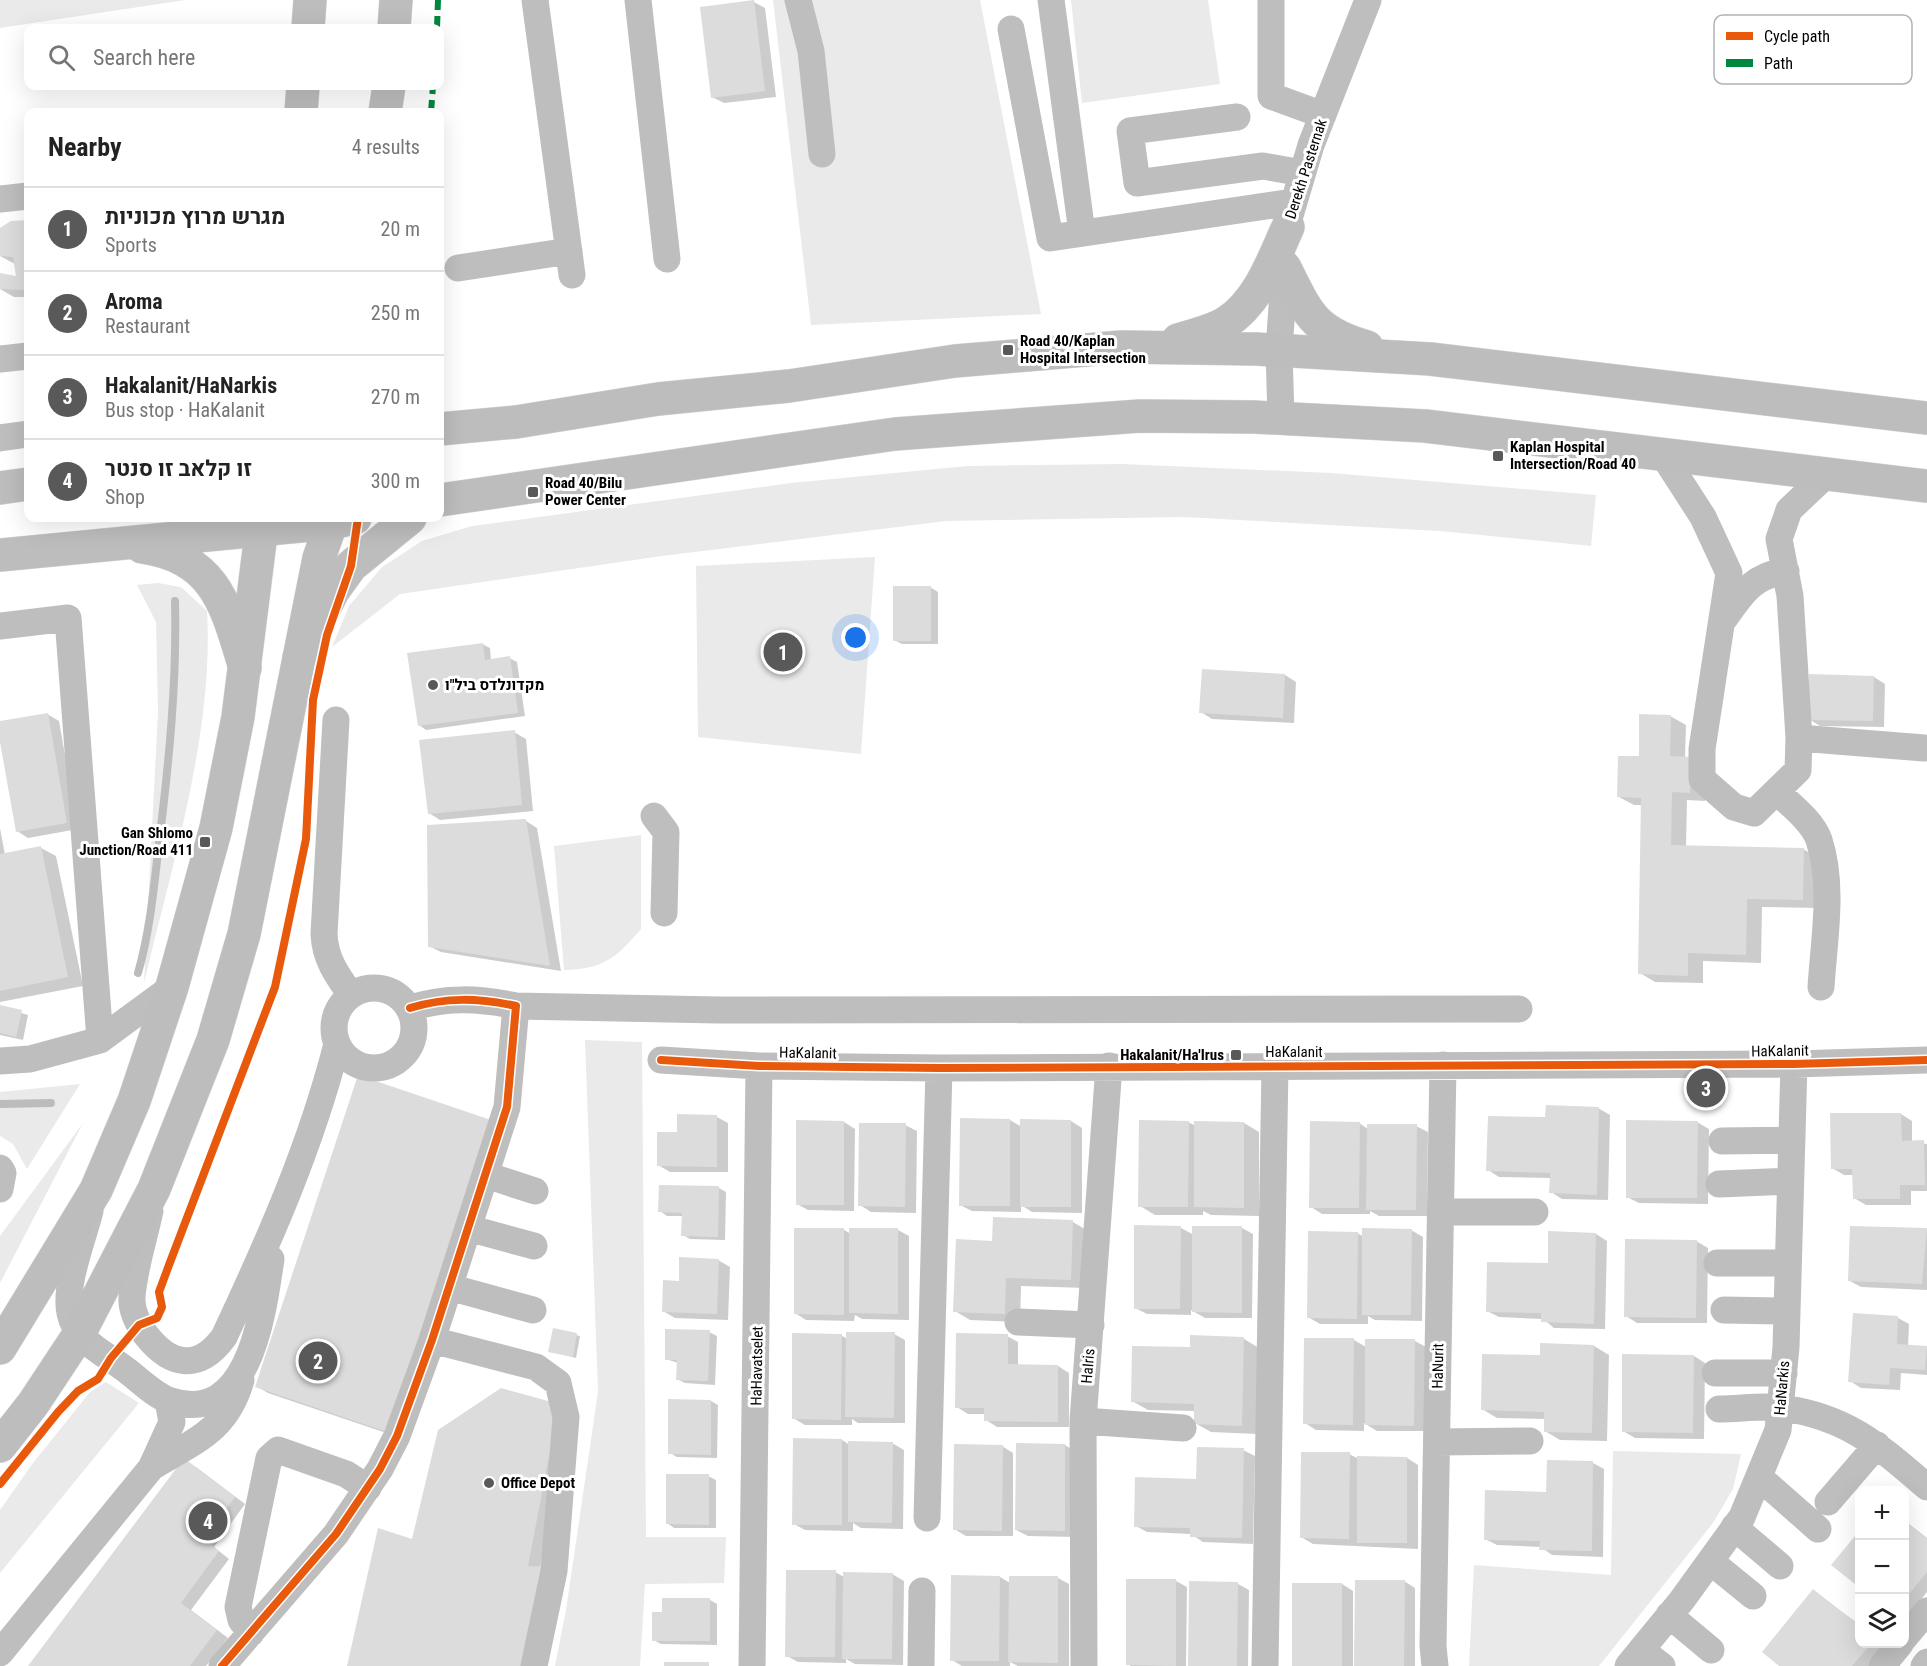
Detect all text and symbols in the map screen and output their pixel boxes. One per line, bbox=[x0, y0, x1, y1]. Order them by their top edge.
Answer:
legend bbox=[1714, 15, 1912, 84]
search box bbox=[24, 24, 444, 90]
text: Cycle path bbox=[1764, 27, 1830, 46]
icon: search bbox=[45, 41, 78, 74]
text: Search here bbox=[93, 45, 195, 70]
text: Path bbox=[1764, 54, 1793, 73]
street label: Derekh Pasternak bbox=[1281, 117, 1331, 221]
text: Nearby bbox=[48, 132, 122, 162]
text: 4 results bbox=[352, 135, 420, 159]
text: מגרש מרוץ מכוניות bbox=[105, 204, 285, 229]
text: 1 bbox=[62, 217, 73, 241]
text: 20 m bbox=[381, 217, 420, 241]
text: Sports bbox=[105, 233, 157, 257]
text: Aroma bbox=[105, 289, 163, 314]
text: 2 bbox=[62, 301, 73, 325]
text: 250 m bbox=[371, 301, 420, 325]
text: Restaurant bbox=[105, 314, 190, 338]
place label: Road 40/Kaplan Hospital Intersection bbox=[1020, 332, 1146, 367]
marker: Road 40/Kaplan Hospital Intersection bbox=[1001, 343, 1015, 357]
text: Hakalanit/HaNarkis bbox=[105, 373, 277, 398]
text: 3 bbox=[62, 385, 73, 409]
text: 270 m bbox=[371, 385, 420, 409]
text: Bus stop · HaKalanit bbox=[105, 398, 265, 422]
place label: Kaplan Hospital Intersection/Road 40 bbox=[1510, 438, 1636, 473]
marker: Kaplan Hospital Intersection/Road 40 bbox=[1491, 449, 1505, 463]
text: זו קלאב זו סנטר bbox=[105, 456, 252, 481]
text: 4 bbox=[62, 469, 73, 493]
text: 300 m bbox=[371, 469, 420, 493]
place label: Road 40/Bilu Power Center bbox=[545, 474, 626, 509]
text: Shop bbox=[105, 485, 145, 509]
marker: Road 40/Bilu Power Center bbox=[526, 485, 540, 499]
your location bbox=[841, 623, 870, 652]
pin: 1 bbox=[764, 630, 802, 674]
place label: מקדונלדס ביל"ו bbox=[445, 676, 545, 694]
marker: מקדונלדס ביל"ו bbox=[426, 678, 440, 692]
place label: Gan Shlomo Junction/Road 411 bbox=[79, 824, 193, 859]
marker: Gan Shlomo Junction/Road 411 bbox=[198, 835, 212, 849]
street label: HaKalanit bbox=[1751, 1041, 1809, 1061]
street label: HaKalanit bbox=[779, 1043, 837, 1063]
street label: HaKalanit bbox=[1265, 1043, 1323, 1061]
place label: Hakalanit/Ha'Irus bbox=[1120, 1046, 1224, 1064]
marker: Hakalanit/Ha'Irus bbox=[1229, 1048, 1243, 1062]
pin: 3 bbox=[1686, 1066, 1726, 1110]
street label: HaHavatselet bbox=[747, 1326, 767, 1406]
pin: 2 bbox=[298, 1338, 338, 1384]
street label: HaNurit bbox=[1429, 1343, 1447, 1389]
street label: HaIris bbox=[1078, 1348, 1099, 1384]
street label: HaNarkis bbox=[1771, 1360, 1793, 1416]
place label: Office Depot bbox=[501, 1474, 575, 1492]
marker: Office Depot bbox=[482, 1476, 496, 1490]
map controls bbox=[1855, 1486, 1909, 1648]
button: + bbox=[1855, 1486, 1909, 1540]
pin: 4 bbox=[188, 1498, 228, 1544]
button: − bbox=[1855, 1540, 1909, 1594]
button: layers bbox=[1855, 1594, 1909, 1648]

